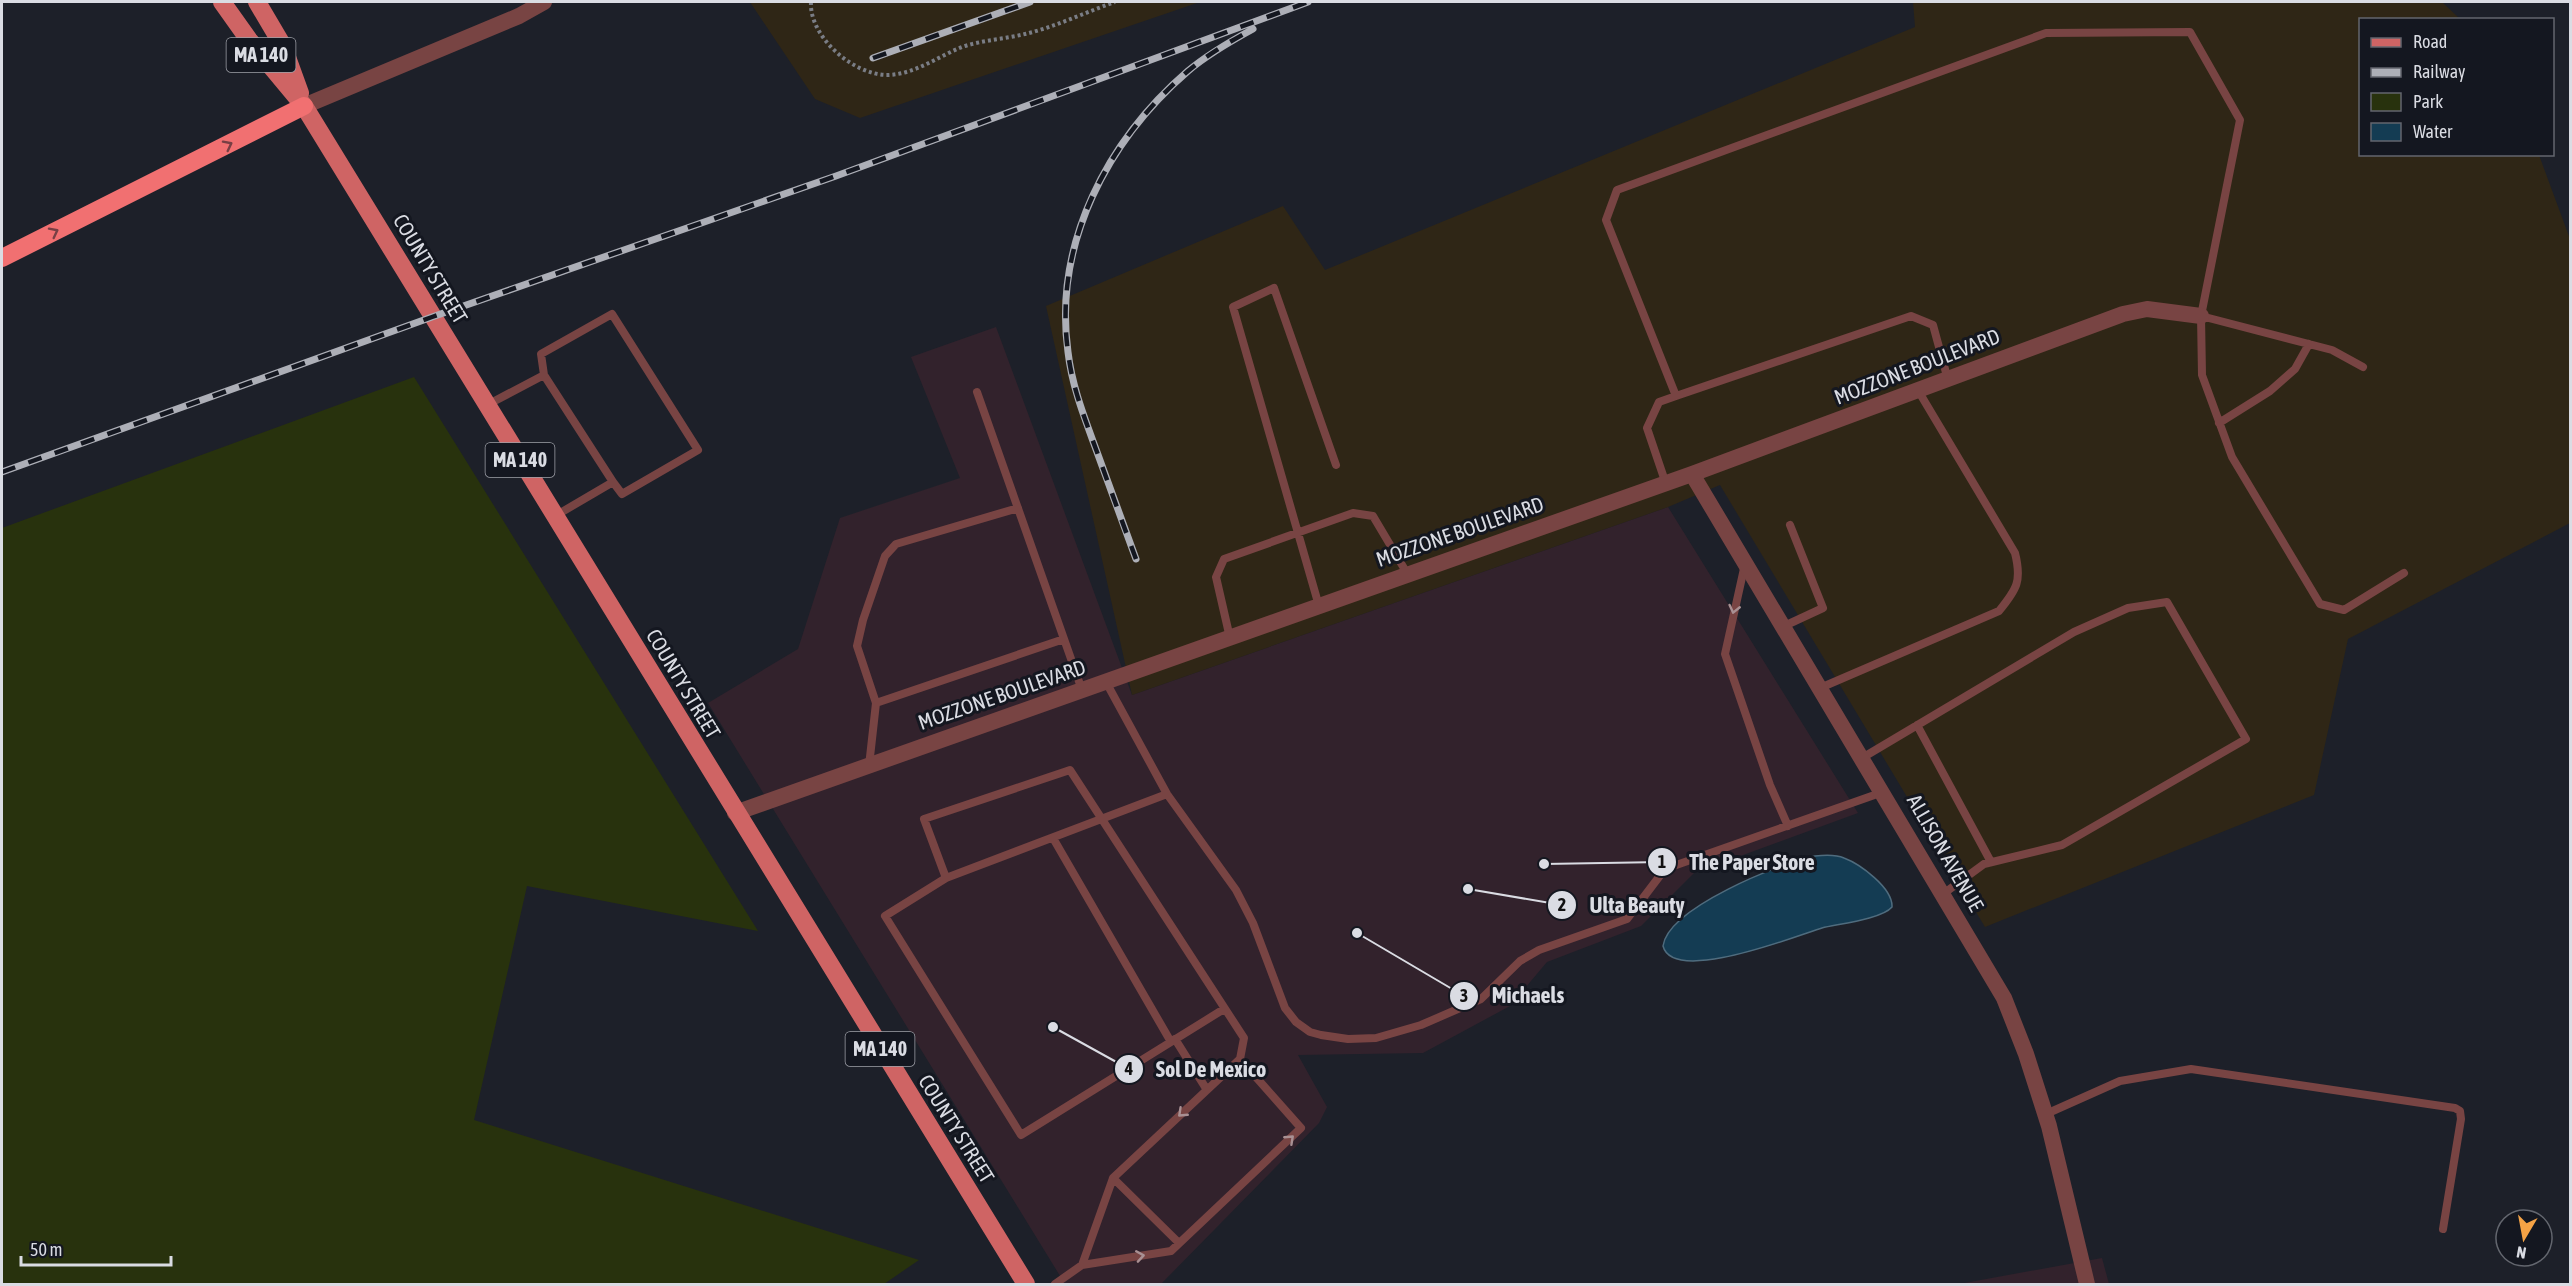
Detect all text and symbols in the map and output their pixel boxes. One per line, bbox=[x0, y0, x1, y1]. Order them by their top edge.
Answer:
legend bbox=[2359, 18, 2554, 156]
text: Road bbox=[2413, 31, 2447, 52]
road number: MA 140 bbox=[226, 38, 296, 72]
text: Railway bbox=[2413, 61, 2465, 82]
text: Park bbox=[2413, 91, 2443, 112]
text: Water bbox=[2413, 121, 2453, 142]
one-way arrow bbox=[222, 140, 233, 152]
street label: COUNTY STREET bbox=[389, 210, 473, 327]
one-way arrow bbox=[47, 228, 58, 239]
street label: MOZZONE BOULEVARD bbox=[1830, 323, 2003, 409]
road number: MA 140 bbox=[486, 443, 554, 477]
street label: MOZZONE BOULEVARD bbox=[1373, 491, 1547, 571]
one-way arrow bbox=[1729, 603, 1742, 613]
street label: COUNTY STREET bbox=[642, 625, 726, 742]
street label: MOZZONE BOULEVARD bbox=[915, 654, 1089, 734]
street label: ALLISON AVENUE bbox=[1903, 790, 1989, 915]
callout: The Paper Store bbox=[1647, 842, 1827, 882]
text: The Paper Store bbox=[1689, 849, 1815, 875]
text: 1 bbox=[1658, 851, 1666, 872]
callout: Ulta Beauty bbox=[1547, 885, 1696, 925]
text: Ulta Beauty bbox=[1589, 892, 1685, 918]
text: 2 bbox=[1558, 894, 1566, 915]
callout: Michaels bbox=[1449, 976, 1576, 1016]
text: Michaels bbox=[1492, 982, 1564, 1008]
text: 3 bbox=[1460, 985, 1468, 1006]
road number: MA 140 bbox=[846, 1032, 914, 1066]
callout: Sol De Mexico bbox=[1114, 1049, 1279, 1089]
text: Sol De Mexico bbox=[1156, 1056, 1266, 1082]
text: 4 bbox=[1124, 1058, 1133, 1079]
street label: COUNTY STREET bbox=[914, 1070, 1000, 1187]
one-way arrow bbox=[1178, 1106, 1189, 1117]
one-way arrow bbox=[1283, 1135, 1294, 1146]
north arrow bbox=[2494, 1208, 2554, 1268]
scale bar bbox=[21, 1229, 171, 1267]
text: 50 m bbox=[30, 1239, 62, 1260]
text: N bbox=[2515, 1243, 2528, 1262]
one-way arrow bbox=[1135, 1250, 1145, 1263]

